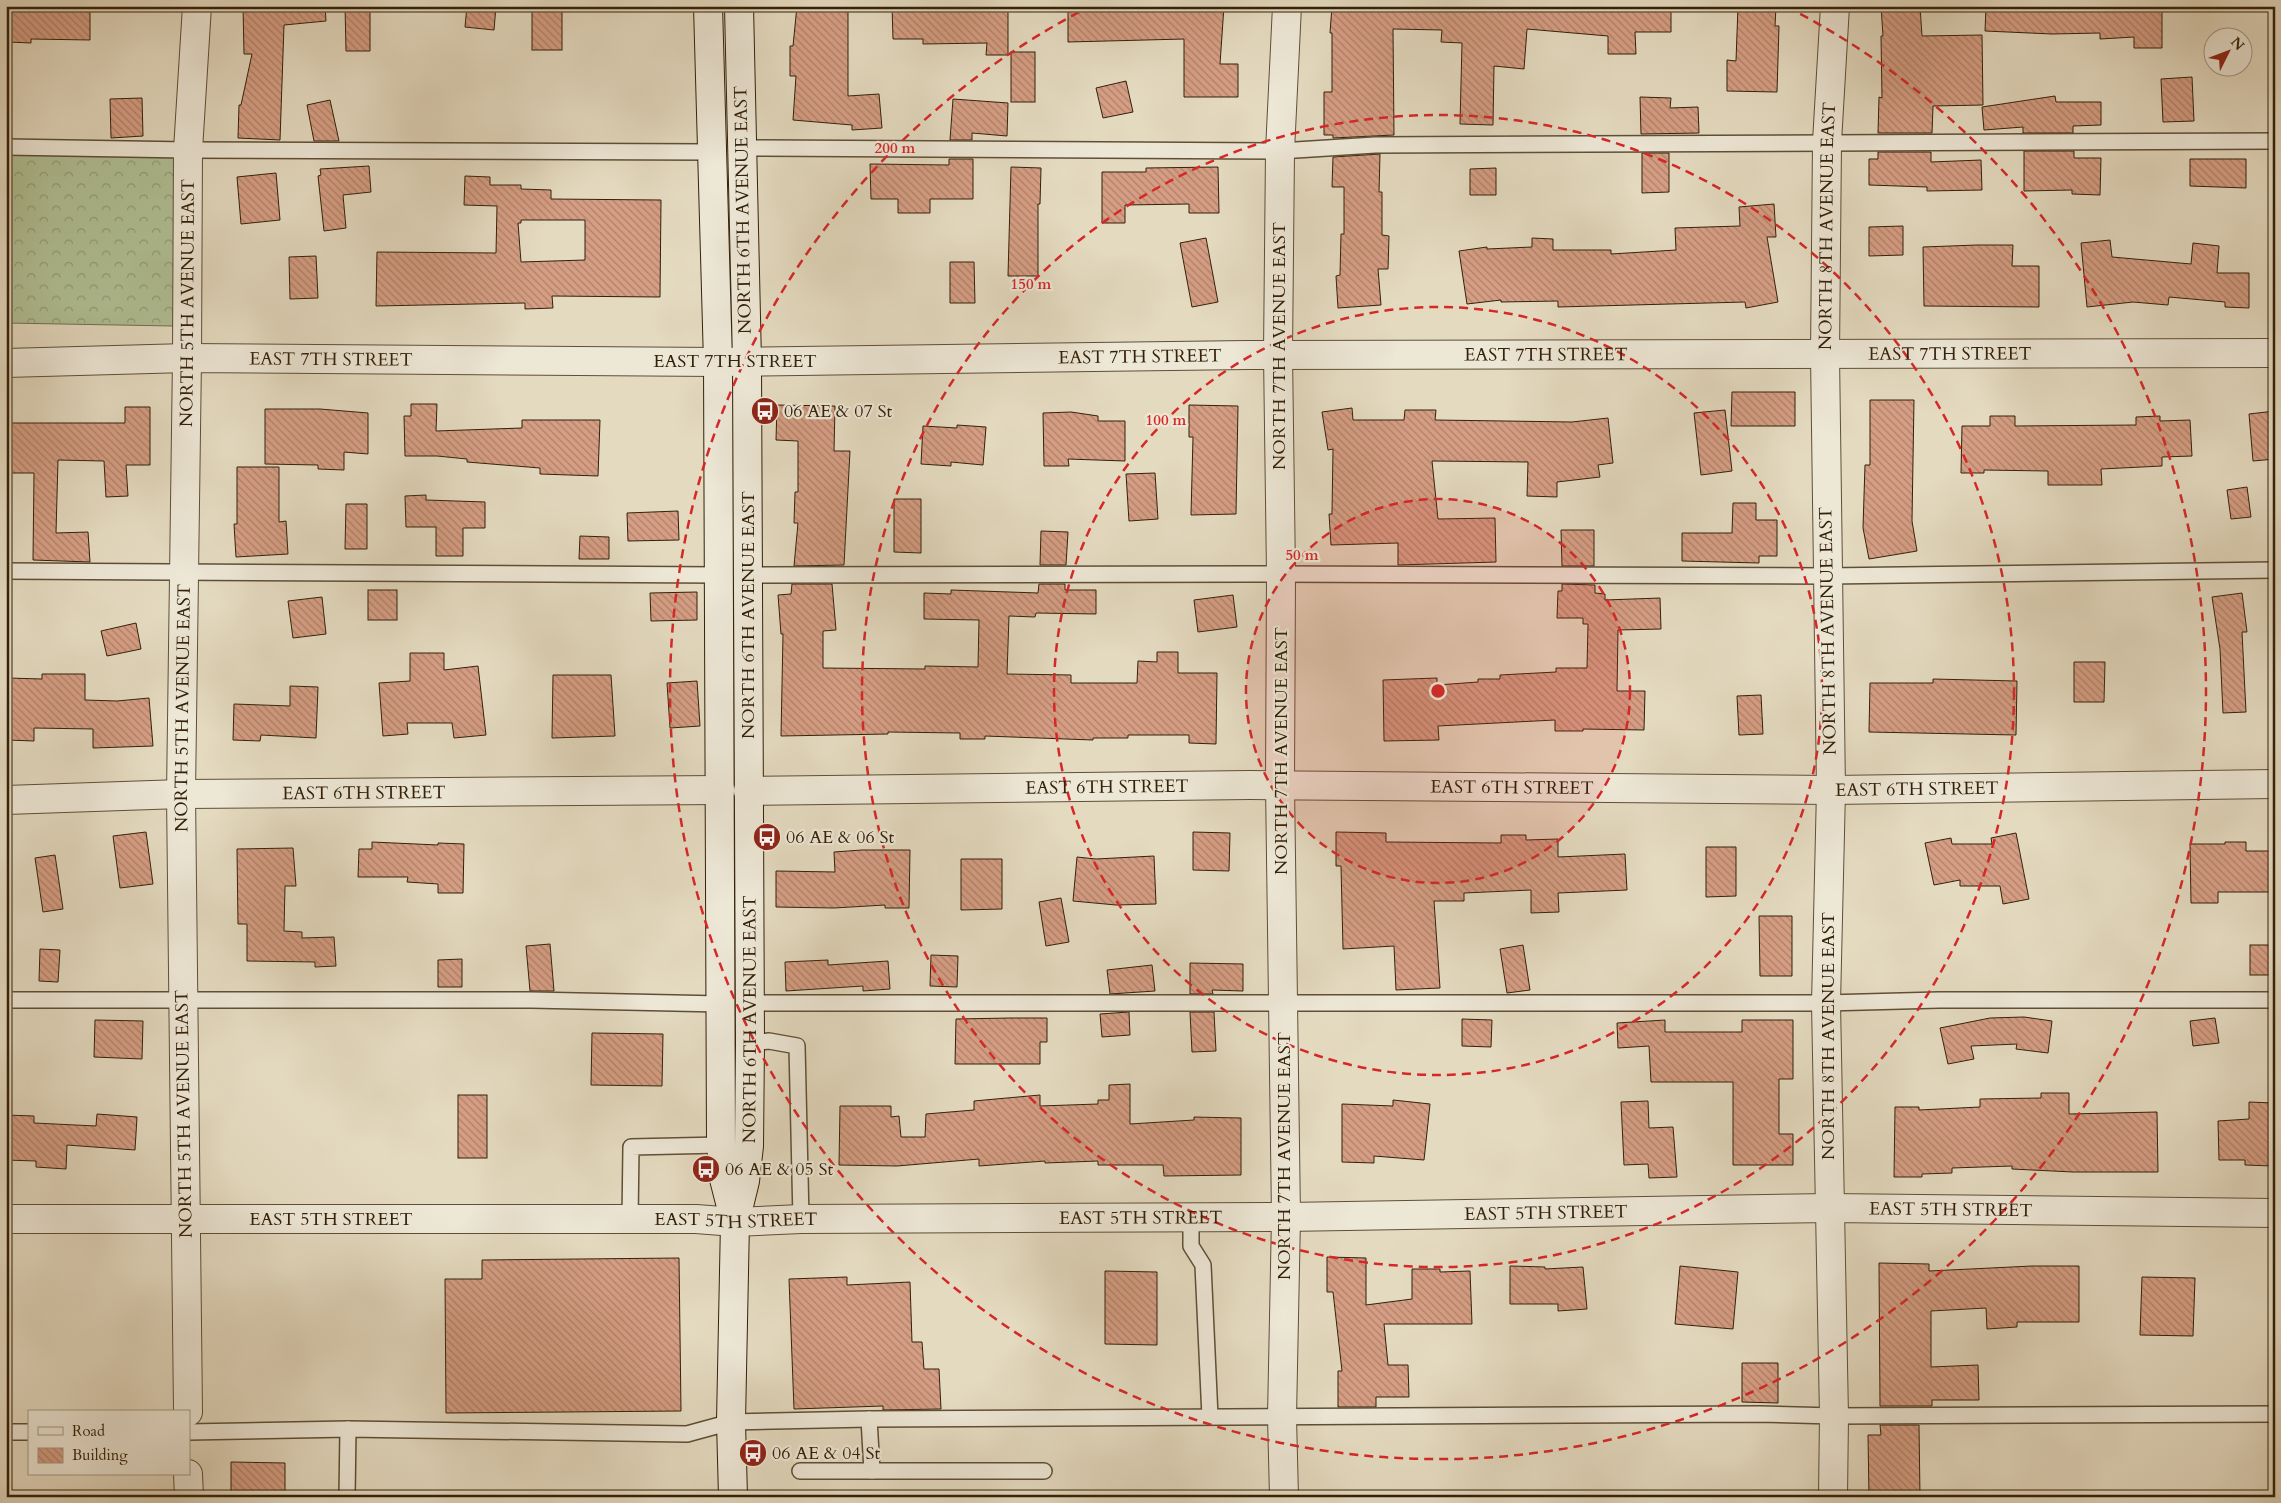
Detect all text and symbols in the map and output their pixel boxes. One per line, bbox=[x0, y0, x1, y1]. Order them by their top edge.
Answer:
north arrow bbox=[2204, 28, 2254, 78]
text: N bbox=[2226, 33, 2248, 55]
street label: NORTH 6TH AVENUE EAST bbox=[728, 86, 758, 334]
street label: NORTH 8TH AVENUE EAST bbox=[1813, 101, 1842, 350]
text: 200 m bbox=[875, 138, 916, 158]
street label: NORTH 5TH AVENUE EAST bbox=[174, 179, 200, 427]
street label: NORTH 7TH AVENUE EAST bbox=[1267, 222, 1292, 470]
text: 150 m bbox=[1011, 274, 1052, 294]
street label: EAST 7TH STREET bbox=[1868, 341, 2032, 366]
street label: EAST 7TH STREET bbox=[1464, 342, 1628, 367]
street label: EAST 7TH STREET bbox=[1058, 343, 1222, 370]
street label: EAST 7TH STREET bbox=[249, 346, 413, 372]
street label: EAST 7TH STREET bbox=[653, 349, 817, 374]
bus stop icon: 06 AE & 07 St bbox=[750, 396, 780, 426]
place label: 06 AE & 07 St bbox=[784, 399, 893, 424]
text: 100 m bbox=[1146, 410, 1187, 430]
street label: NORTH 6TH AVENUE EAST bbox=[736, 491, 761, 739]
street label: NORTH 8TH AVENUE EAST bbox=[1813, 507, 1843, 755]
text: 50 m bbox=[1285, 545, 1319, 565]
street label: NORTH 5TH AVENUE EAST bbox=[168, 584, 196, 832]
street label: NORTH 7TH AVENUE EAST bbox=[1269, 627, 1294, 875]
centre of rings bbox=[1429, 682, 1447, 700]
street label: EAST 6TH STREET bbox=[1025, 773, 1189, 800]
street label: EAST 6TH STREET bbox=[1430, 774, 1594, 800]
street label: EAST 6TH STREET bbox=[1835, 775, 1999, 802]
street label: EAST 6TH STREET bbox=[282, 780, 446, 806]
bus stop icon: 06 AE & 06 St bbox=[752, 822, 782, 852]
place label: 06 AE & 06 St bbox=[786, 825, 895, 850]
street label: NORTH 6TH AVENUE EAST bbox=[737, 895, 763, 1144]
street label: NORTH 8TH AVENUE EAST bbox=[1816, 912, 1841, 1160]
street label: NORTH 5TH AVENUE EAST bbox=[169, 990, 199, 1238]
street label: NORTH 7TH AVENUE EAST bbox=[1272, 1032, 1297, 1280]
bus stop icon: 06 AE & 05 St bbox=[691, 1154, 721, 1184]
place label: 06 AE & 05 St bbox=[725, 1157, 834, 1182]
street label: EAST 5TH STREET bbox=[1869, 1196, 2033, 1223]
street label: EAST 5TH STREET bbox=[1464, 1199, 1628, 1227]
street label: EAST 5TH STREET bbox=[1059, 1205, 1223, 1230]
street label: EAST 5TH STREET bbox=[654, 1206, 818, 1235]
street label: EAST 5TH STREET bbox=[249, 1207, 413, 1232]
legend bbox=[28, 1410, 190, 1476]
text: Road bbox=[72, 1421, 105, 1441]
bus stop icon: 06 AE & 04 St bbox=[738, 1438, 768, 1468]
place label: 06 AE & 04 St bbox=[772, 1441, 881, 1466]
text: Building bbox=[72, 1445, 128, 1465]

